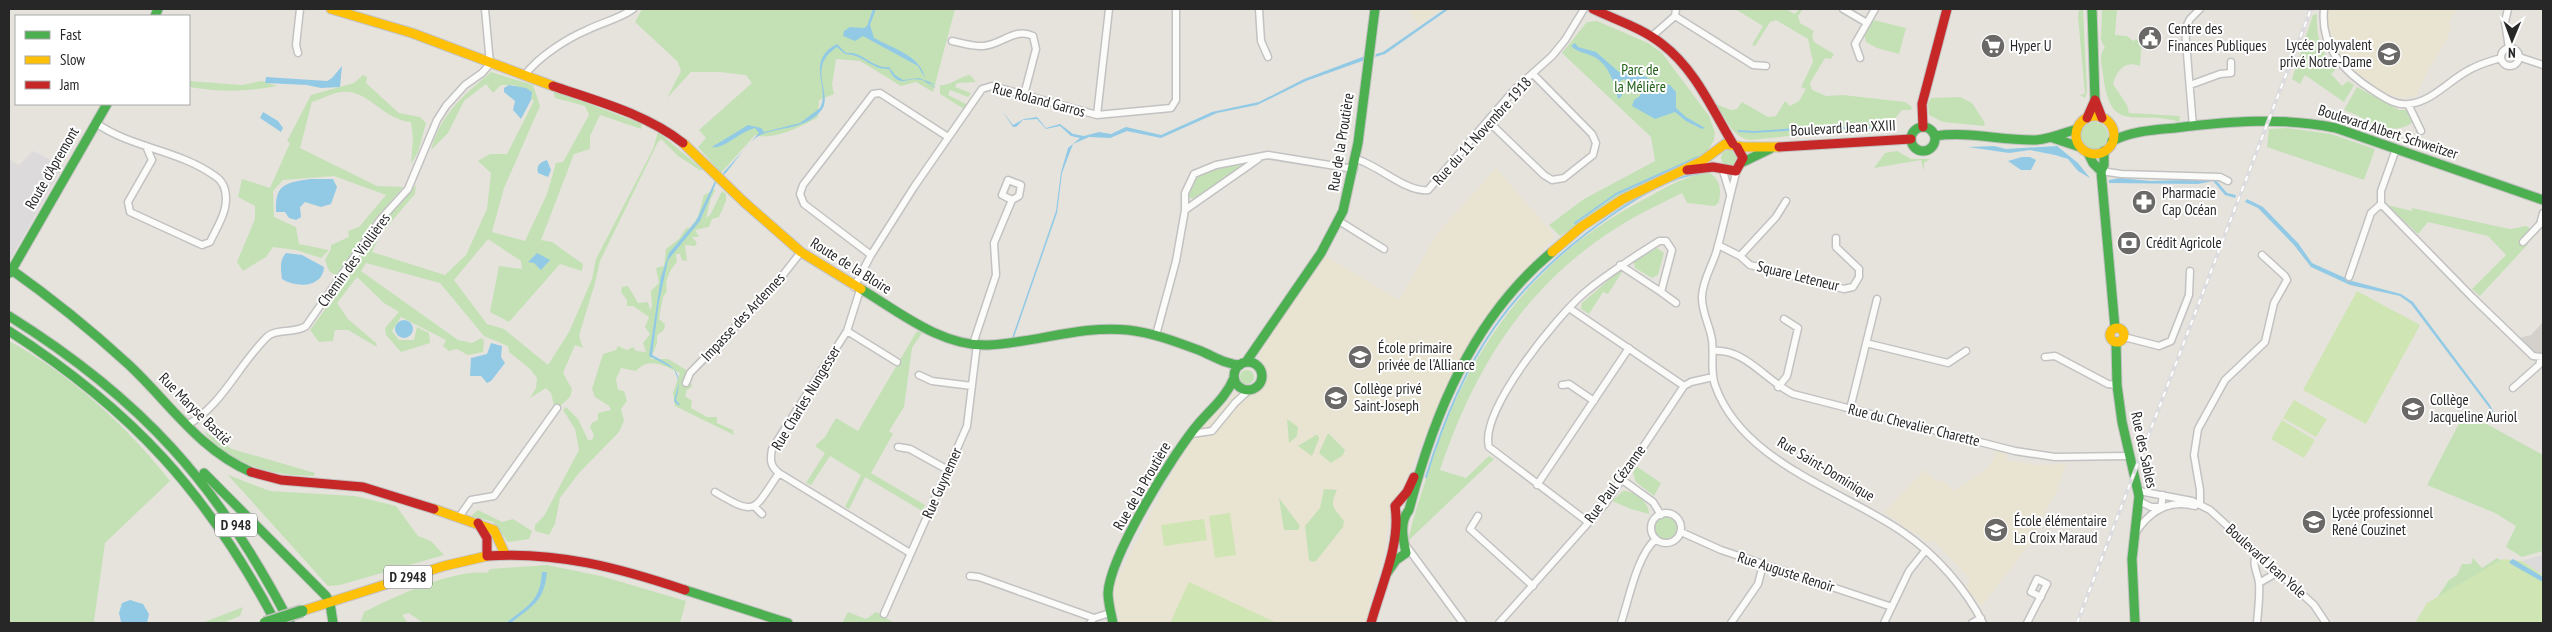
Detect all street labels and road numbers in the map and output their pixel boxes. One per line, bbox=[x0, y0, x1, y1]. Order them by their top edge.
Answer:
street label: Rue du 11 Novembre 1918 bbox=[1428, 73, 1535, 189]
street label: Rue Roland Garros bbox=[991, 78, 1088, 121]
street label: Rue de la Proutière bbox=[1323, 92, 1358, 192]
street label: Boulevard Albert Schweitzer bbox=[2316, 100, 2461, 163]
street label: Boulevard Jean XXIII bbox=[1790, 115, 1896, 140]
street label: Route d'Apremont bbox=[20, 123, 83, 212]
street label: Chemin des Viollières bbox=[313, 209, 394, 310]
street label: Route de la Bloire bbox=[807, 233, 895, 298]
street label: Square Leteneur bbox=[1755, 256, 1842, 295]
street label: Impasse des Ardennes bbox=[697, 268, 789, 365]
street label: Rue Charles Nungesser bbox=[767, 341, 845, 454]
street label: Rue Maryse Bastié bbox=[155, 369, 235, 449]
street label: Rue du Chevalier Charette bbox=[1846, 399, 1982, 450]
street label: Rue des Sables bbox=[2127, 410, 2162, 490]
street label: Rue Saint-Dominique bbox=[1774, 432, 1878, 505]
street label: Rue de la Proutière bbox=[1109, 438, 1175, 533]
street label: Rue Paul Cézanne bbox=[1580, 441, 1649, 526]
street label: Rue Guynemer bbox=[918, 444, 966, 521]
road number: D 948 bbox=[215, 514, 257, 536]
street label: Boulevard Jean Yole bbox=[2222, 519, 2311, 602]
street label: Rue Auguste Renoir bbox=[1735, 547, 1838, 596]
road number: D 2948 bbox=[384, 566, 432, 588]

